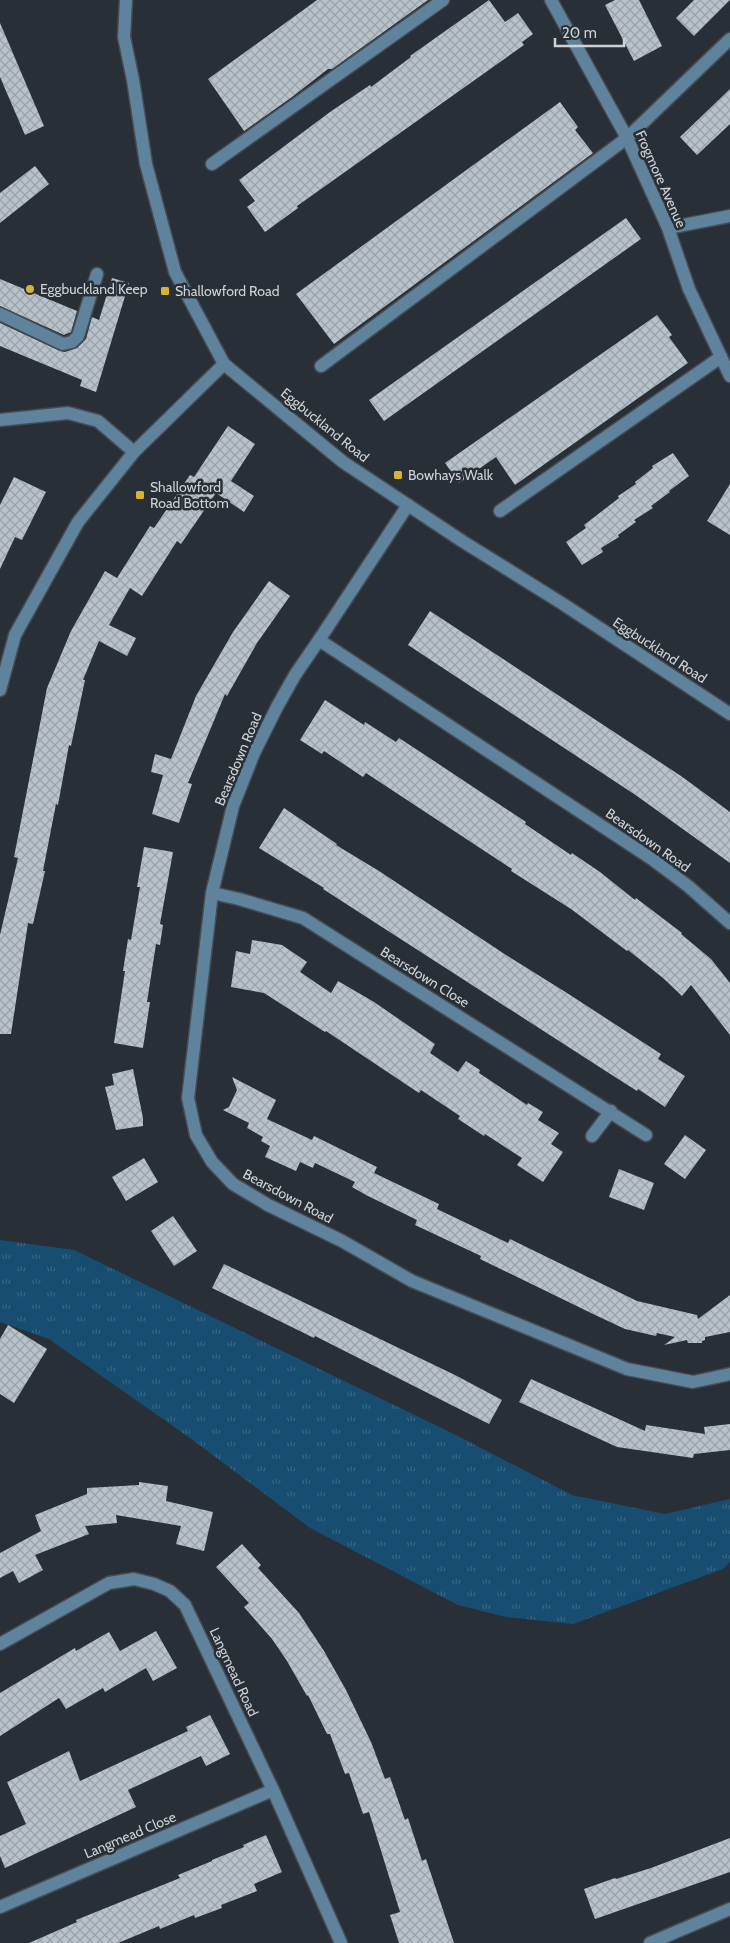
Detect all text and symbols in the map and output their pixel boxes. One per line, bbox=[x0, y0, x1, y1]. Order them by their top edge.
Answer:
scale bar bbox=[555, 15, 624, 47]
text: 20 m bbox=[562, 24, 597, 42]
street label: Frogmore Avenue bbox=[632, 128, 690, 230]
place label: Eggbuckland Keep bbox=[40, 280, 148, 298]
place label: Shallowford Road bbox=[175, 282, 279, 300]
marker: Eggbuckland Keep bbox=[24, 283, 36, 295]
marker: Shallowford Road bbox=[159, 285, 171, 297]
street label: Eggbuckland Road bbox=[277, 384, 373, 466]
place label: Bowhays Walk bbox=[408, 466, 494, 484]
marker: Bowhays Walk bbox=[392, 469, 404, 481]
place label: Shallowford Road Bottom bbox=[150, 478, 229, 512]
marker: Shallowford Road Bottom bbox=[134, 489, 146, 501]
street label: Eggbuckland Road bbox=[610, 613, 710, 687]
street label: Bearsdown Road bbox=[210, 710, 266, 808]
street label: Bearsdown Road bbox=[602, 804, 694, 876]
street label: Bearsdown Close bbox=[377, 942, 473, 1012]
street label: Bearsdown Road bbox=[240, 1165, 336, 1227]
street label: Langmead Road bbox=[206, 1625, 262, 1719]
street label: Langmead Close bbox=[81, 1808, 179, 1862]

